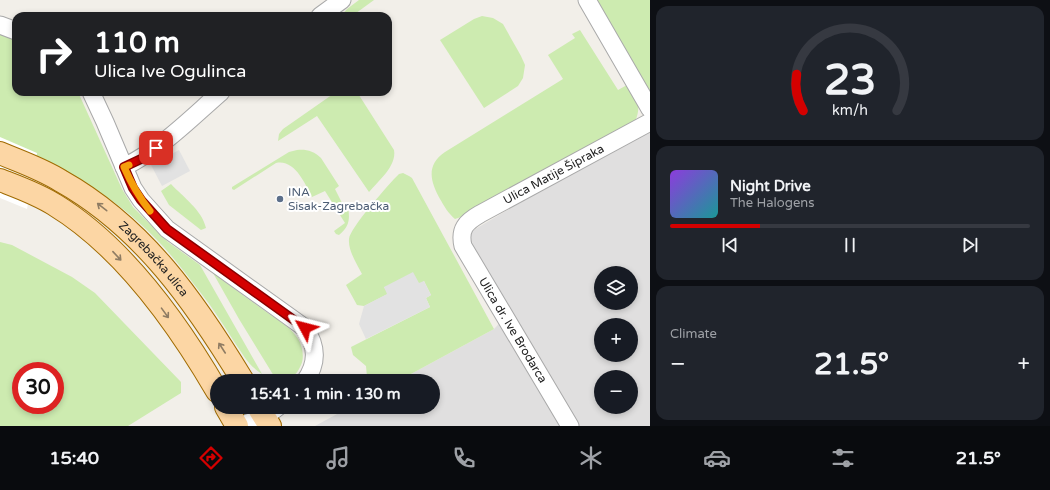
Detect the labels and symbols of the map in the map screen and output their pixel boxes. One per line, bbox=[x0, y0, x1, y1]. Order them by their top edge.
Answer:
pin bbox=[139, 131, 173, 165]
street label: Ulica Matije Šipraka bbox=[501, 141, 606, 207]
place label: INA Sisak-Zagrebačka bbox=[288, 185, 389, 213]
marker: INA Sisak-Zagrebačka bbox=[275, 194, 285, 204]
one-way arrow bbox=[96, 203, 107, 212]
street label: Zagrebačka ulica bbox=[116, 218, 191, 299]
one-way arrow bbox=[112, 251, 122, 261]
street label: Ulica dr. Ive Brodarca bbox=[476, 275, 550, 385]
one-way arrow bbox=[161, 307, 169, 318]
position arrow bbox=[284, 307, 326, 349]
one-way arrow bbox=[218, 343, 226, 354]
speed limit sign: 30 bbox=[12, 362, 64, 414]

